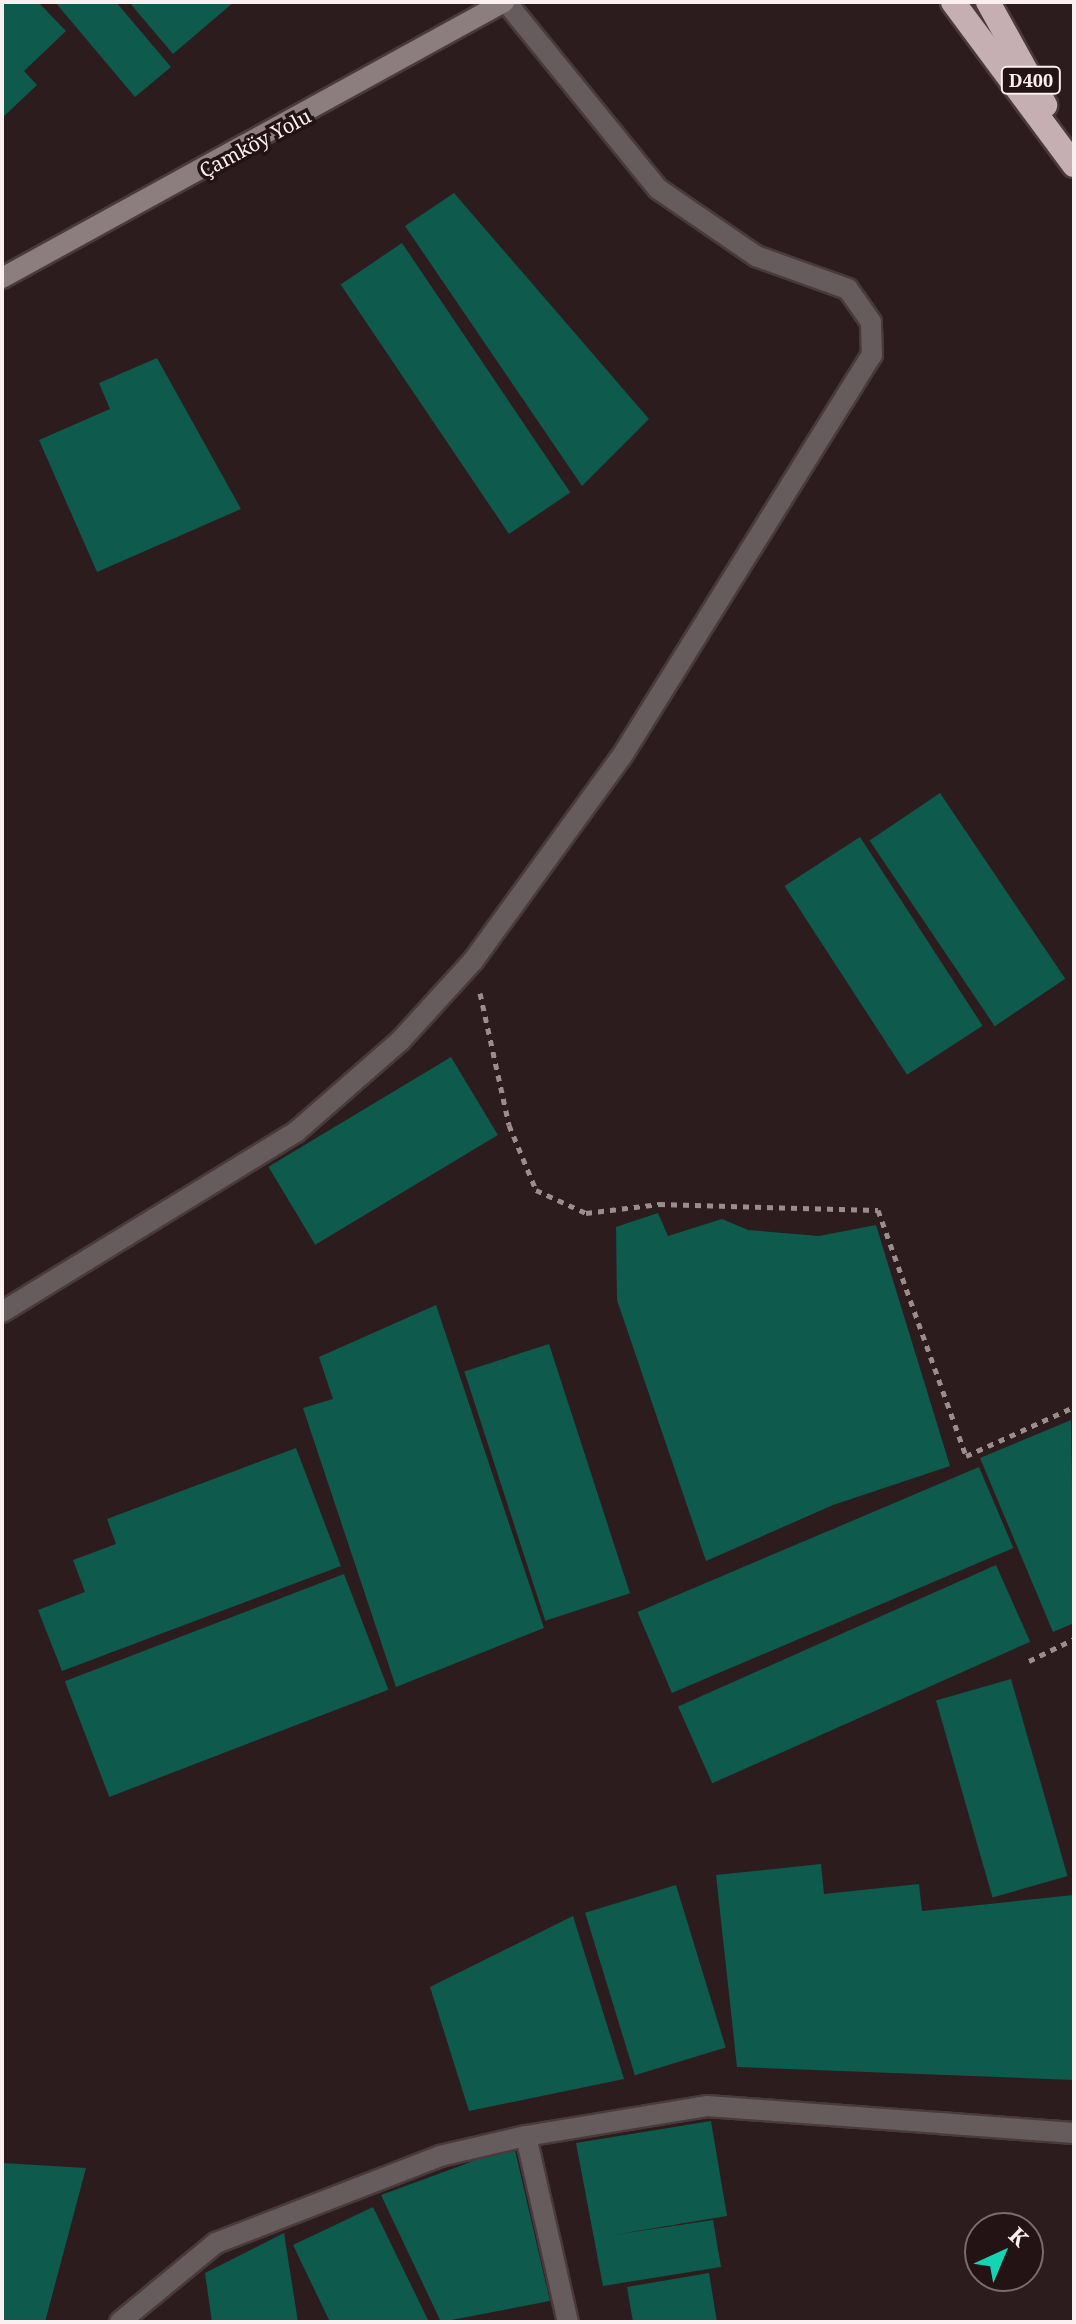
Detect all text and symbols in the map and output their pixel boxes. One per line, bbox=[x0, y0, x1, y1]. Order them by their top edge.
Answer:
road number: D400 bbox=[999, 66, 1063, 94]
street label: Çamköy Yolu bbox=[195, 104, 315, 182]
north arrow bbox=[964, 2212, 1044, 2292]
text: K bbox=[1003, 2220, 1036, 2253]

